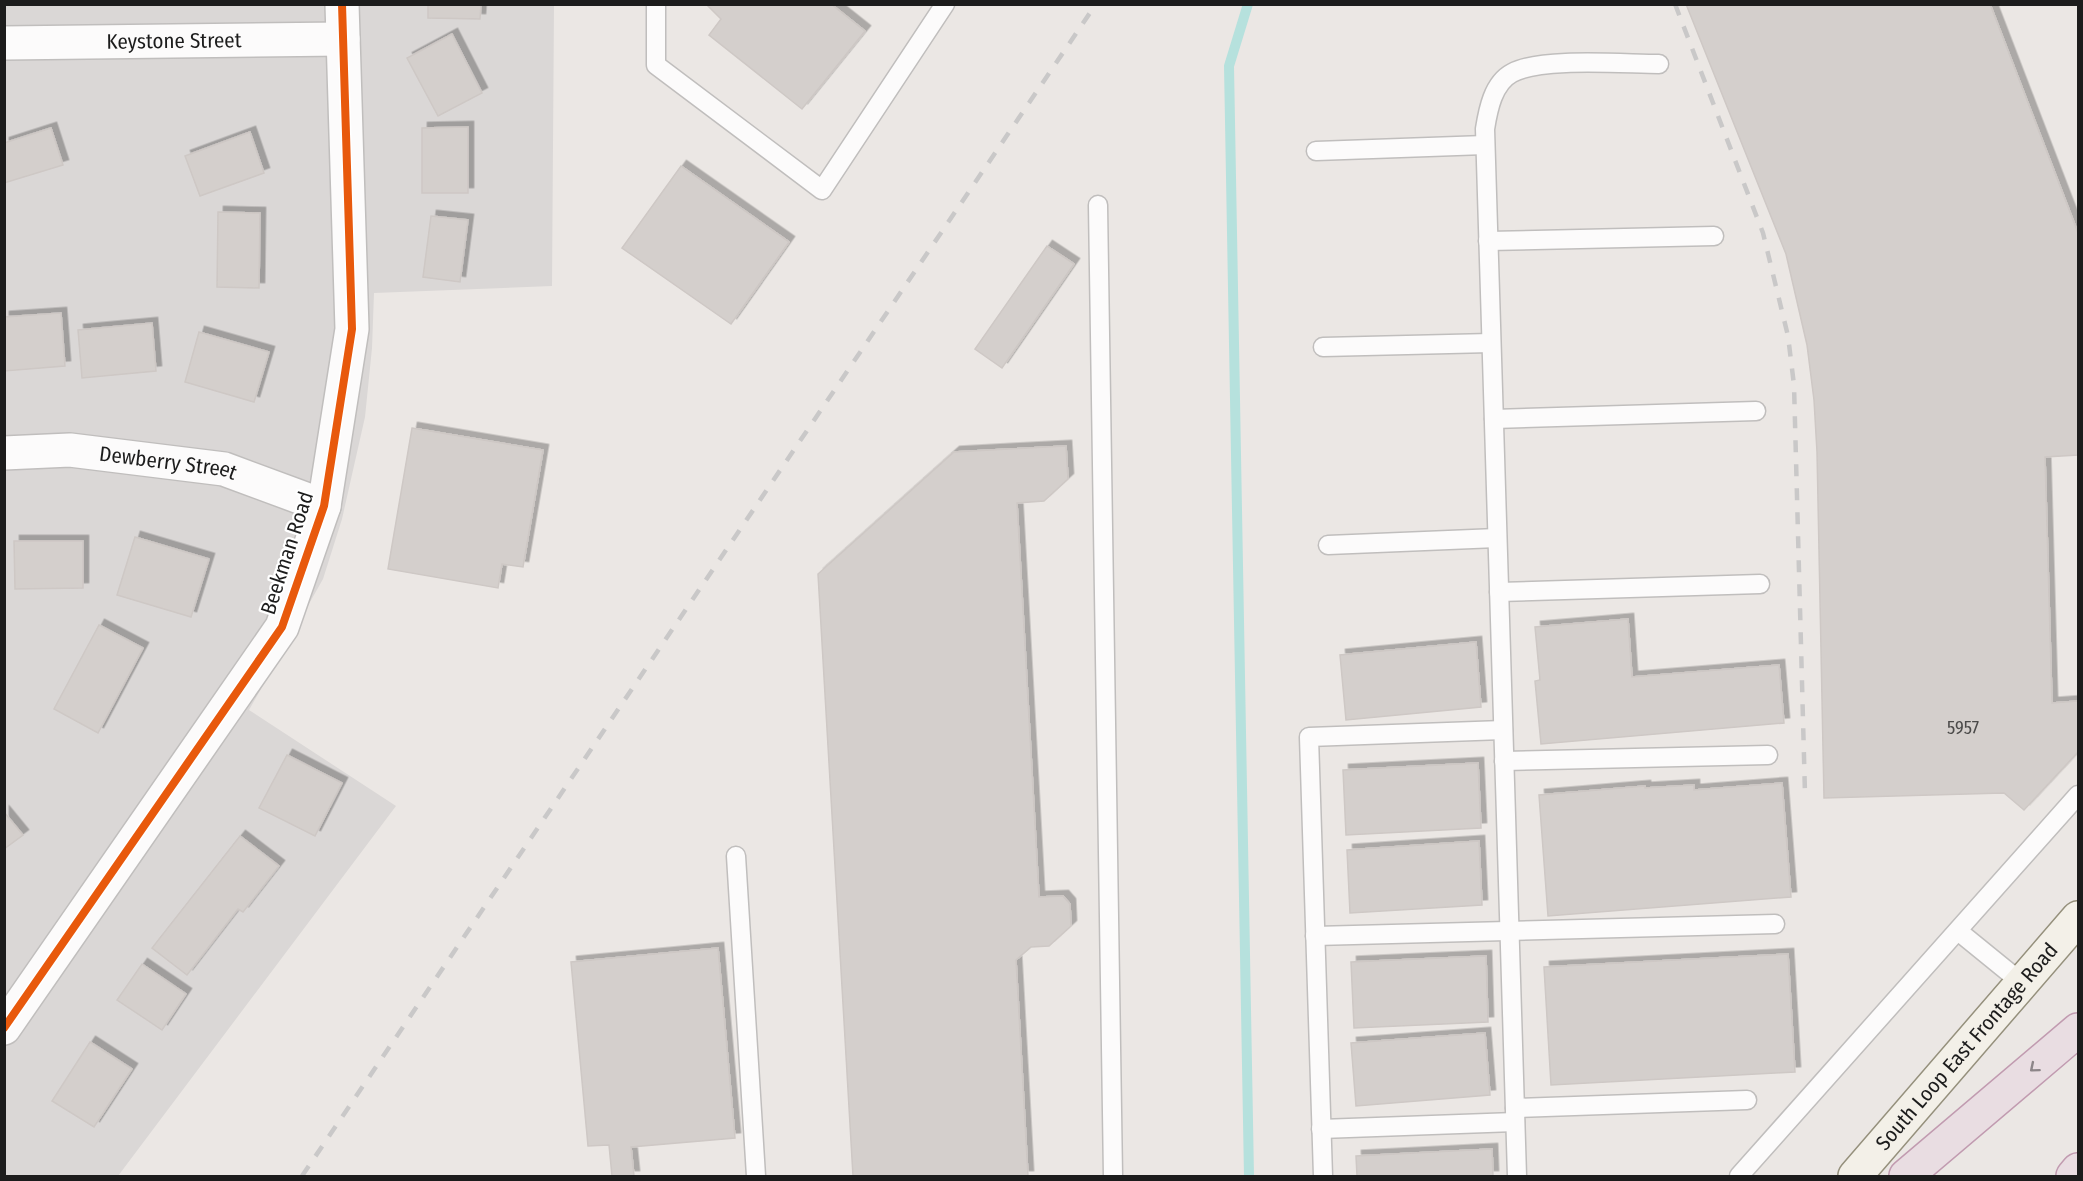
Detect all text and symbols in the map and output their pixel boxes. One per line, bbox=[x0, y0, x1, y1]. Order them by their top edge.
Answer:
street label: Keystone Street bbox=[106, 27, 242, 55]
street label: Dewberry Street bbox=[98, 441, 241, 486]
street label: Beekman Road bbox=[255, 488, 319, 618]
house number: 5957 bbox=[1947, 717, 1979, 739]
street label: South Loop East Frontage Road bbox=[1870, 938, 2063, 1156]
one-way arrow bbox=[2030, 1061, 2041, 1072]

